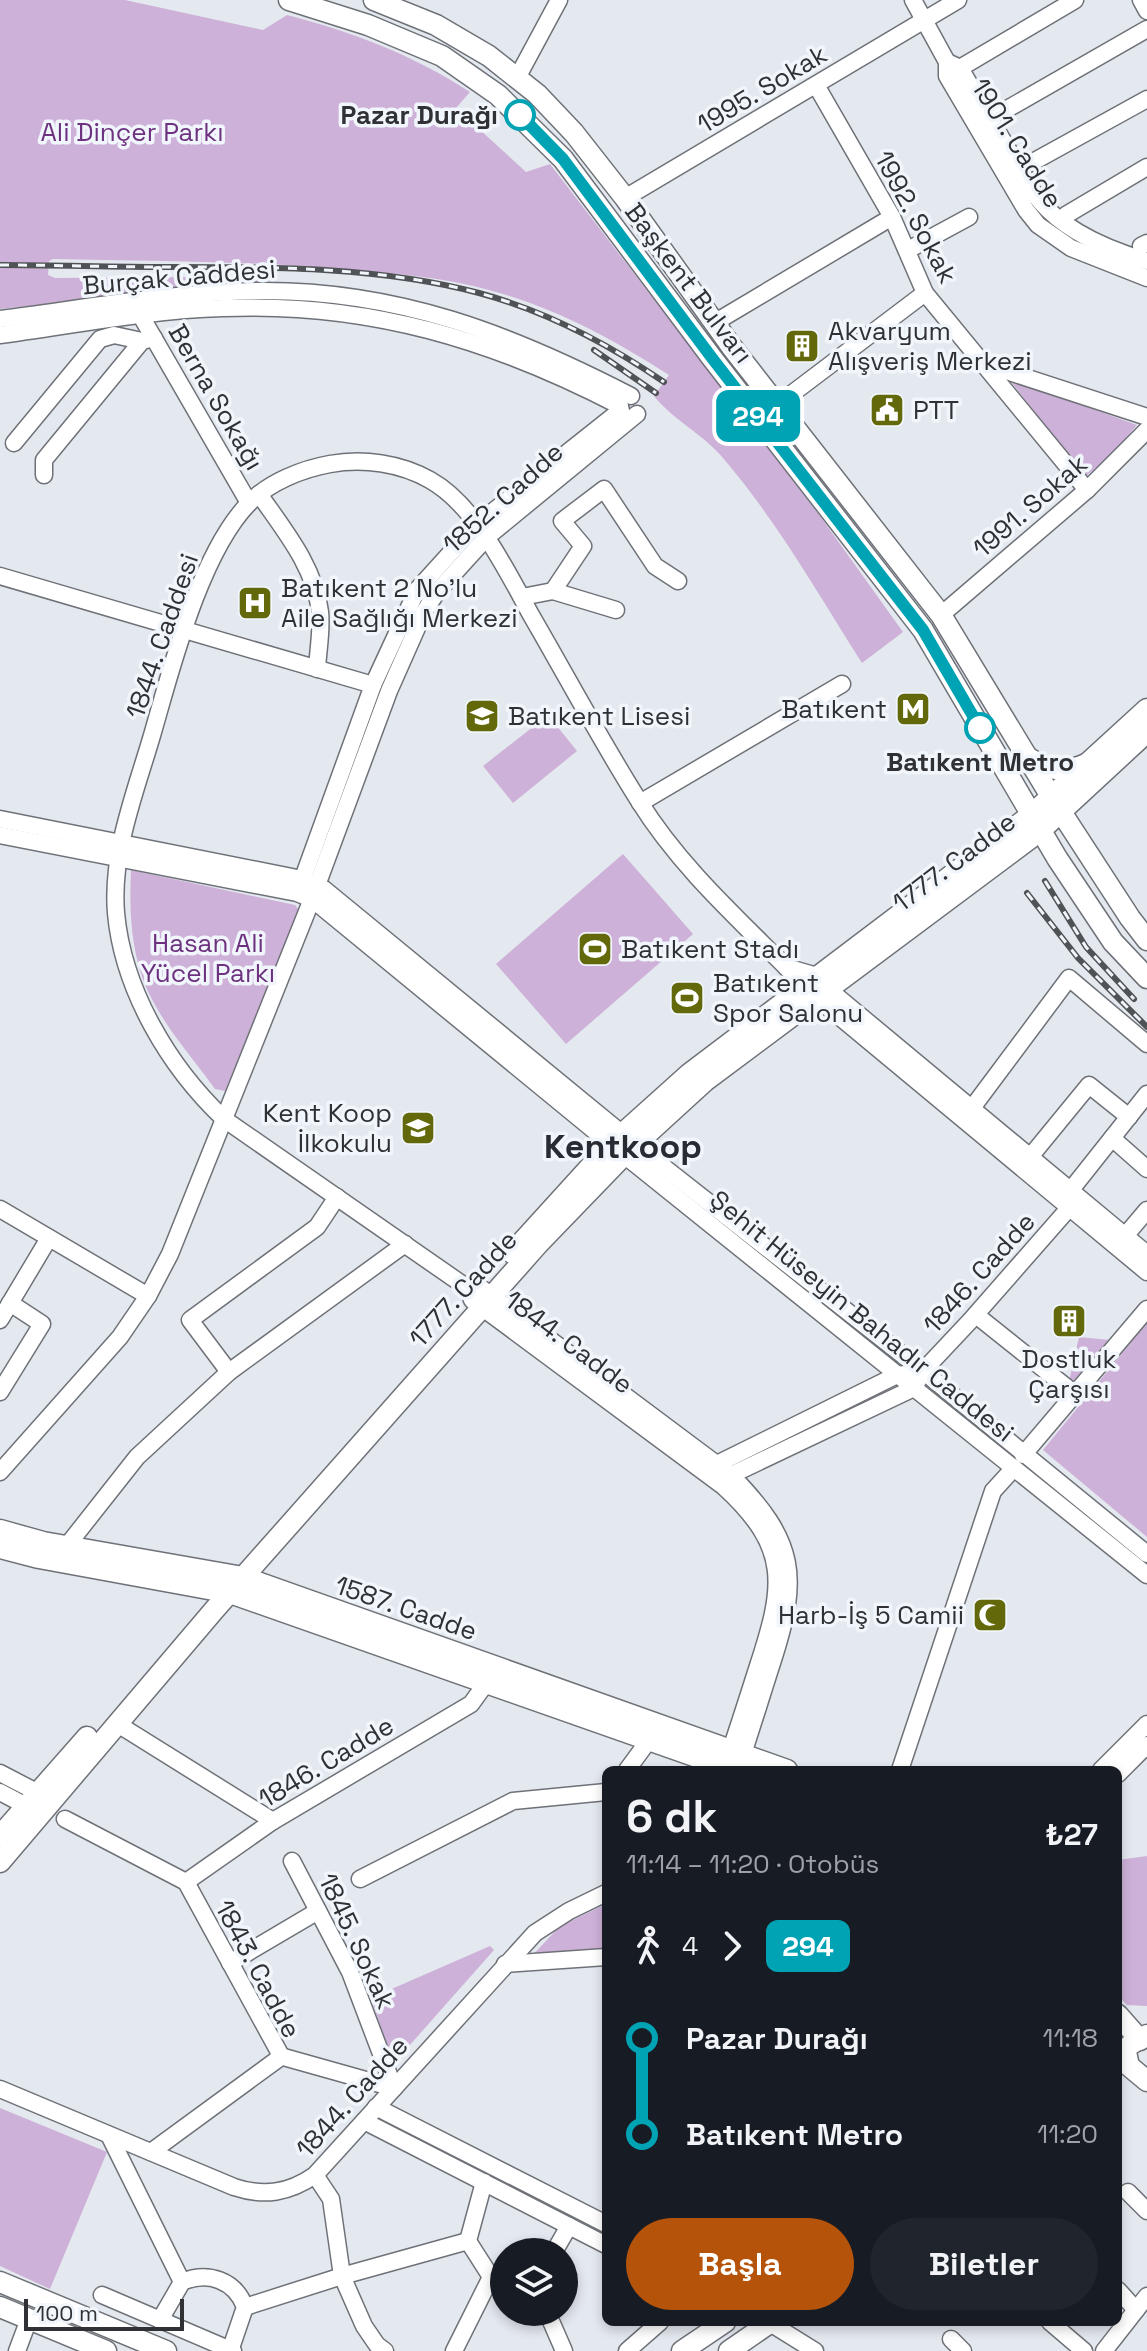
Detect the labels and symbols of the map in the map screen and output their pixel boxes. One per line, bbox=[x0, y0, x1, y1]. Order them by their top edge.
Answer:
street label: 1995. Sokak bbox=[691, 37, 833, 141]
street label: 1901. Cadde bbox=[964, 72, 1070, 214]
place label: Pazar Durağı bbox=[341, 98, 498, 132]
marker: Pazar Durağı bbox=[505, 100, 535, 130]
park label: Ali Dinçer Parkı bbox=[40, 115, 224, 149]
street label: 1992. Sokak bbox=[867, 145, 965, 289]
street label: Başkent Bulvarı bbox=[617, 196, 761, 370]
street label: Burçak Caddesi bbox=[81, 252, 277, 302]
place label: Akvaryum Alışveriş Merkezi bbox=[828, 314, 1032, 378]
street label: Berna Sokağı bbox=[160, 318, 272, 476]
building icon: Akvaryum Alışveriş Merkezi bbox=[783, 327, 821, 365]
line badge: 294 bbox=[712, 390, 804, 442]
public building icon: PTT bbox=[868, 391, 906, 429]
place label: PTT bbox=[913, 393, 959, 427]
street label: 1852. Cadde bbox=[436, 435, 570, 561]
street label: 1991. Sokak bbox=[966, 447, 1094, 565]
street label: 1844. Caddesi bbox=[118, 549, 206, 723]
place label: Batıkent 2 No'lu Aile Sağlığı Merkezi bbox=[281, 571, 518, 635]
hospital icon: Batıkent 2 No'lu Aile Sağlığı Merkezi bbox=[236, 584, 274, 622]
metro station icon: Batıkent bbox=[894, 690, 932, 728]
place label: Batıkent bbox=[781, 692, 887, 726]
school or university icon: Batıkent Lisesi bbox=[463, 697, 501, 735]
place label: Batıkent Lisesi bbox=[508, 699, 690, 733]
marker: Batıkent Metro bbox=[965, 713, 995, 743]
place label: Batıkent Metro bbox=[886, 745, 1074, 779]
street label: 1777. Cadde bbox=[886, 805, 1022, 919]
park label: Hasan Ali Yücel Parkı bbox=[141, 926, 275, 990]
sports icon: Batıkent Stadı bbox=[576, 930, 614, 968]
place label: Batıkent Stadı bbox=[621, 932, 799, 966]
place label: Batıkent Spor Salonu bbox=[713, 966, 863, 1030]
sports icon: Batıkent Spor Salonu bbox=[668, 979, 706, 1017]
place label: Kent Koop İlkokulu bbox=[263, 1096, 392, 1160]
school or university icon: Kent Koop İlkokulu bbox=[399, 1109, 437, 1147]
district label: Kentkoop bbox=[544, 1125, 702, 1168]
street label: Şehit Hüseyin Bahadır Caddesi bbox=[703, 1183, 1021, 1449]
street label: 1846. Cadde bbox=[916, 1205, 1042, 1341]
street label: 1777. Cadde bbox=[402, 1223, 524, 1355]
street label: 1844. Cadde bbox=[498, 1283, 640, 1401]
building icon: Dostluk Çarşısı bbox=[1050, 1302, 1088, 1340]
place label: Dostluk Çarşısı bbox=[1022, 1342, 1116, 1406]
street label: 1587. Cadde bbox=[331, 1568, 481, 1648]
mosque icon: Harb-İş 5 Camii bbox=[971, 1596, 1009, 1634]
place label: Harb-İş 5 Camii bbox=[778, 1598, 964, 1632]
street label: 1846. Cadde bbox=[252, 1708, 400, 1816]
street label: 1845. Sokak bbox=[311, 1868, 403, 2014]
street label: 1843. Cadde bbox=[207, 1894, 309, 2044]
street label: 1844. Cadde bbox=[288, 2029, 416, 2165]
scale bar bbox=[24, 2295, 184, 2331]

